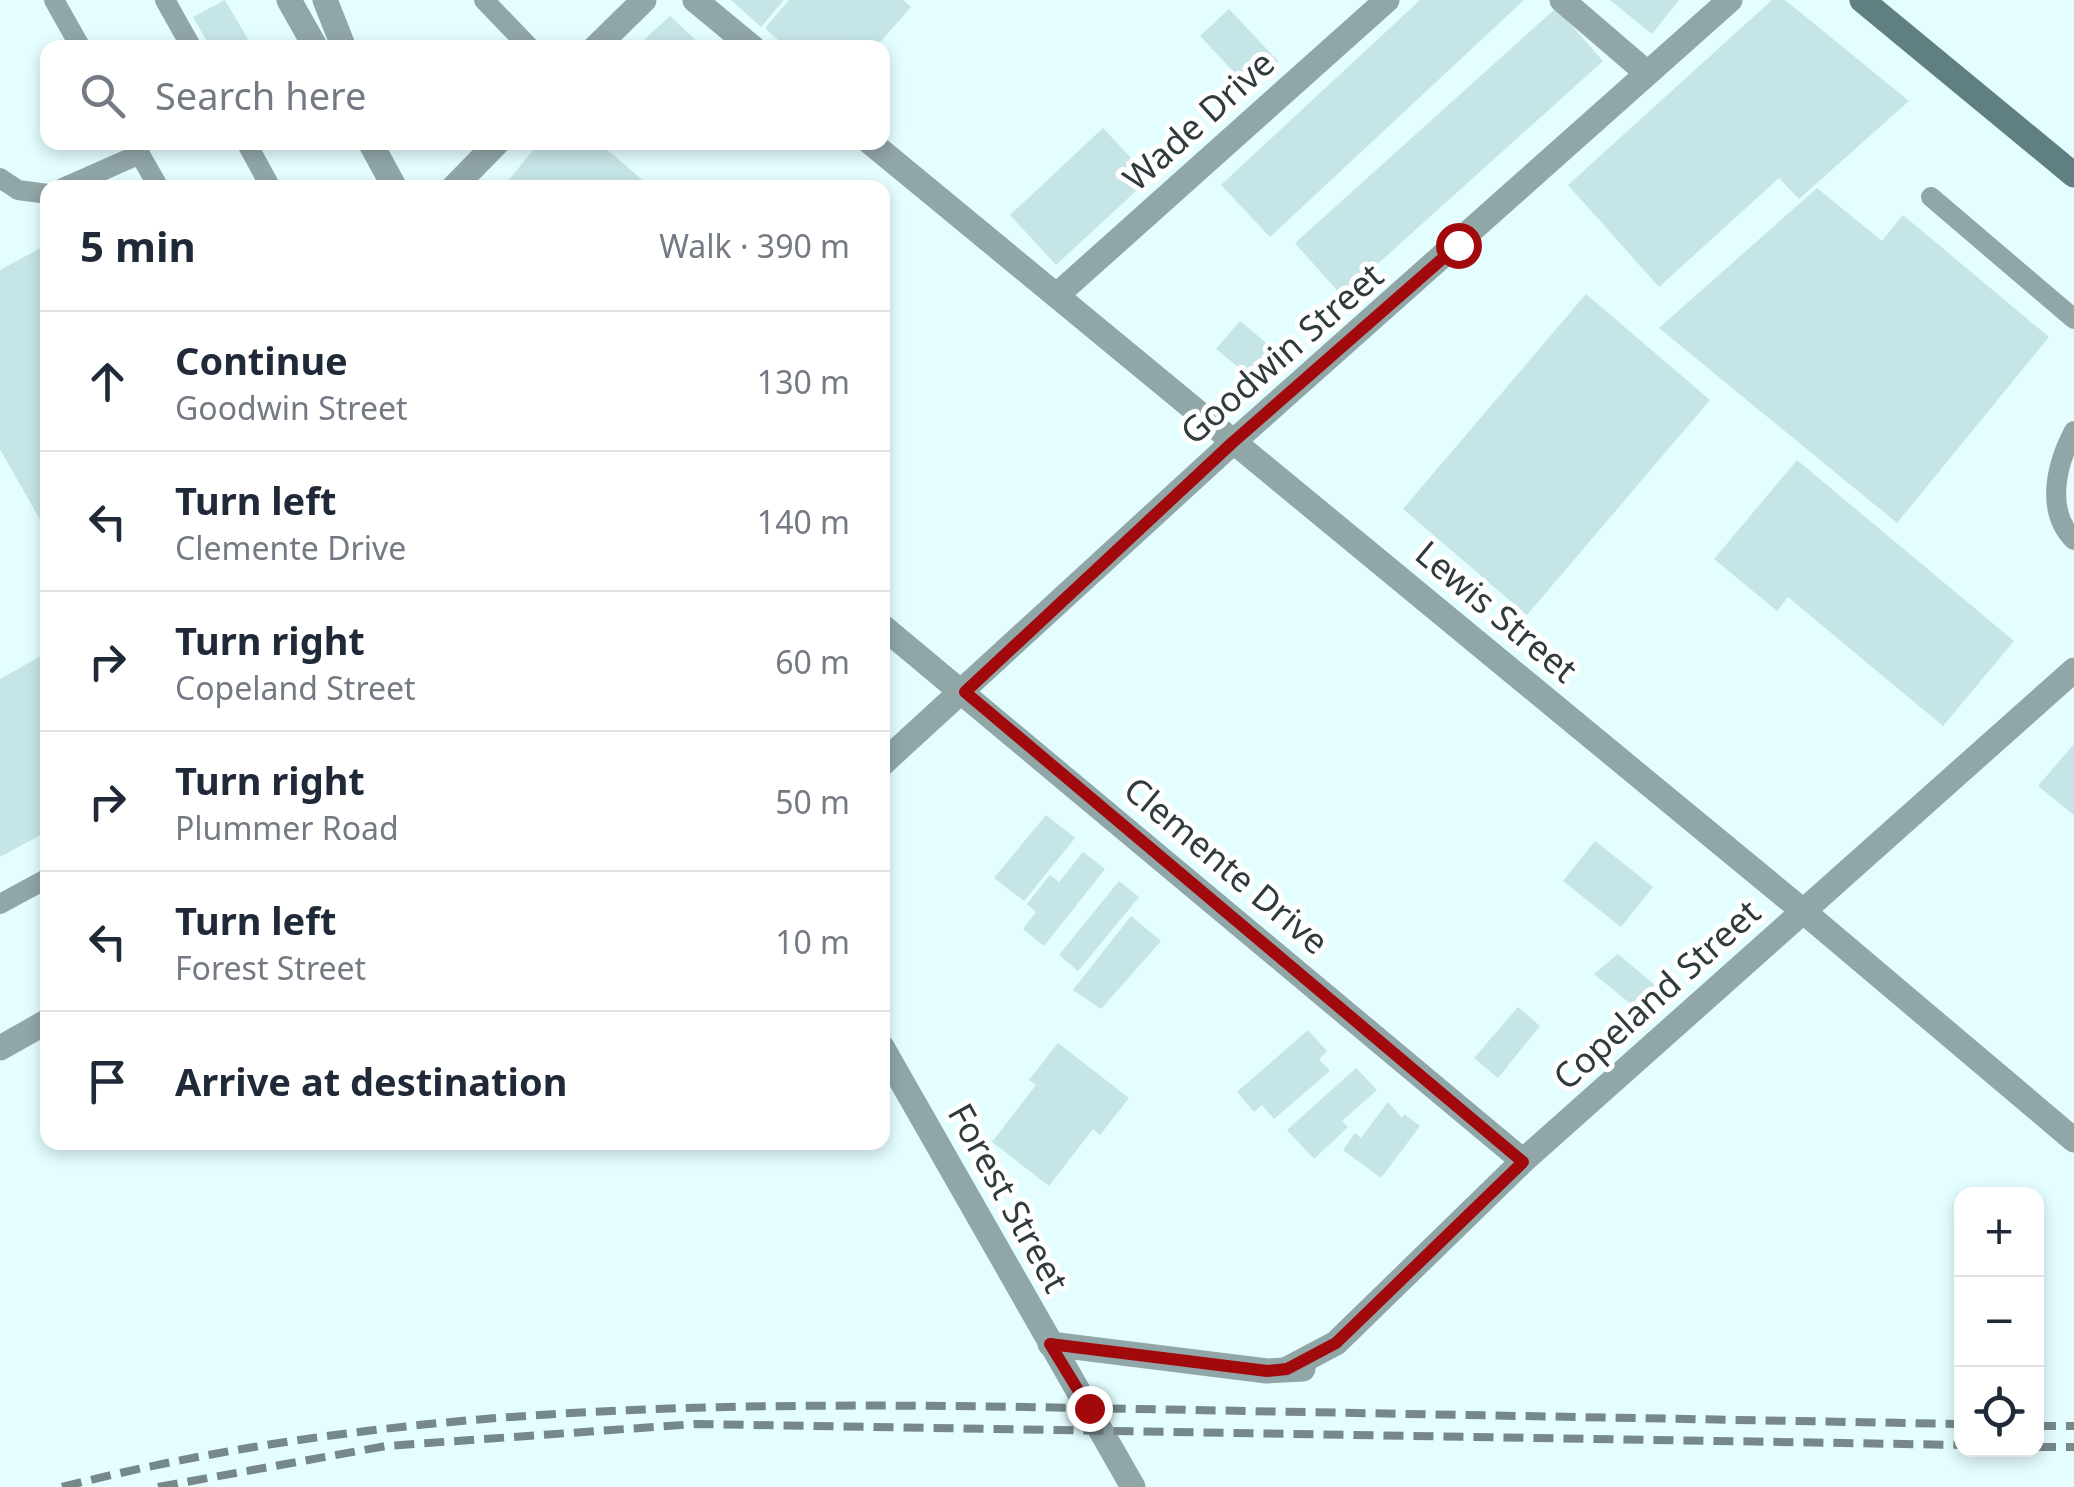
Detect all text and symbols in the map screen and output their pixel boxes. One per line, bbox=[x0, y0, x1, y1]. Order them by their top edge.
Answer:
street label: Wade Drive bbox=[1112, 39, 1284, 200]
search box bbox=[40, 40, 890, 150]
icon: search bbox=[75, 68, 130, 123]
text: Search here bbox=[155, 69, 366, 121]
text: 5 min bbox=[80, 217, 196, 274]
route start bbox=[1436, 223, 1482, 269]
text: Walk · 390 m bbox=[659, 224, 850, 267]
street label: Goodwin Street bbox=[1170, 252, 1392, 454]
text: Continue bbox=[175, 334, 348, 386]
icon: ahead bbox=[80, 354, 135, 409]
text: 130 m bbox=[757, 360, 850, 403]
text: Goodwin Street bbox=[175, 386, 408, 429]
text: Turn left bbox=[175, 474, 337, 526]
icon: left bbox=[80, 494, 135, 549]
text: 140 m bbox=[757, 500, 850, 543]
text: Clemente Drive bbox=[175, 526, 406, 569]
street label: Lewis Street bbox=[1406, 529, 1588, 692]
text: Turn right bbox=[175, 614, 365, 666]
icon: right bbox=[80, 634, 135, 689]
text: 60 m bbox=[775, 640, 850, 683]
text: Copeland Street bbox=[175, 666, 416, 709]
text: Turn right bbox=[175, 754, 365, 806]
street label: Clemente Drive bbox=[1115, 766, 1339, 964]
icon: right bbox=[80, 774, 135, 829]
text: 50 m bbox=[775, 780, 850, 823]
text: Plummer Road bbox=[175, 806, 399, 849]
street label: Copeland Street bbox=[1542, 888, 1770, 1099]
text: Turn left bbox=[175, 894, 337, 946]
icon: left bbox=[80, 914, 135, 969]
text: 10 m bbox=[775, 920, 850, 963]
text: Forest Street bbox=[175, 946, 366, 989]
icon: arrive bbox=[80, 1054, 135, 1109]
text: Arrive at destination bbox=[175, 1055, 567, 1107]
street label: Forest Street bbox=[938, 1094, 1081, 1300]
map controls bbox=[1954, 1187, 2044, 1457]
button: + bbox=[1954, 1187, 2044, 1277]
button: − bbox=[1954, 1277, 2044, 1367]
button: locate bbox=[1954, 1367, 2044, 1457]
route end bbox=[1067, 1386, 1113, 1432]

